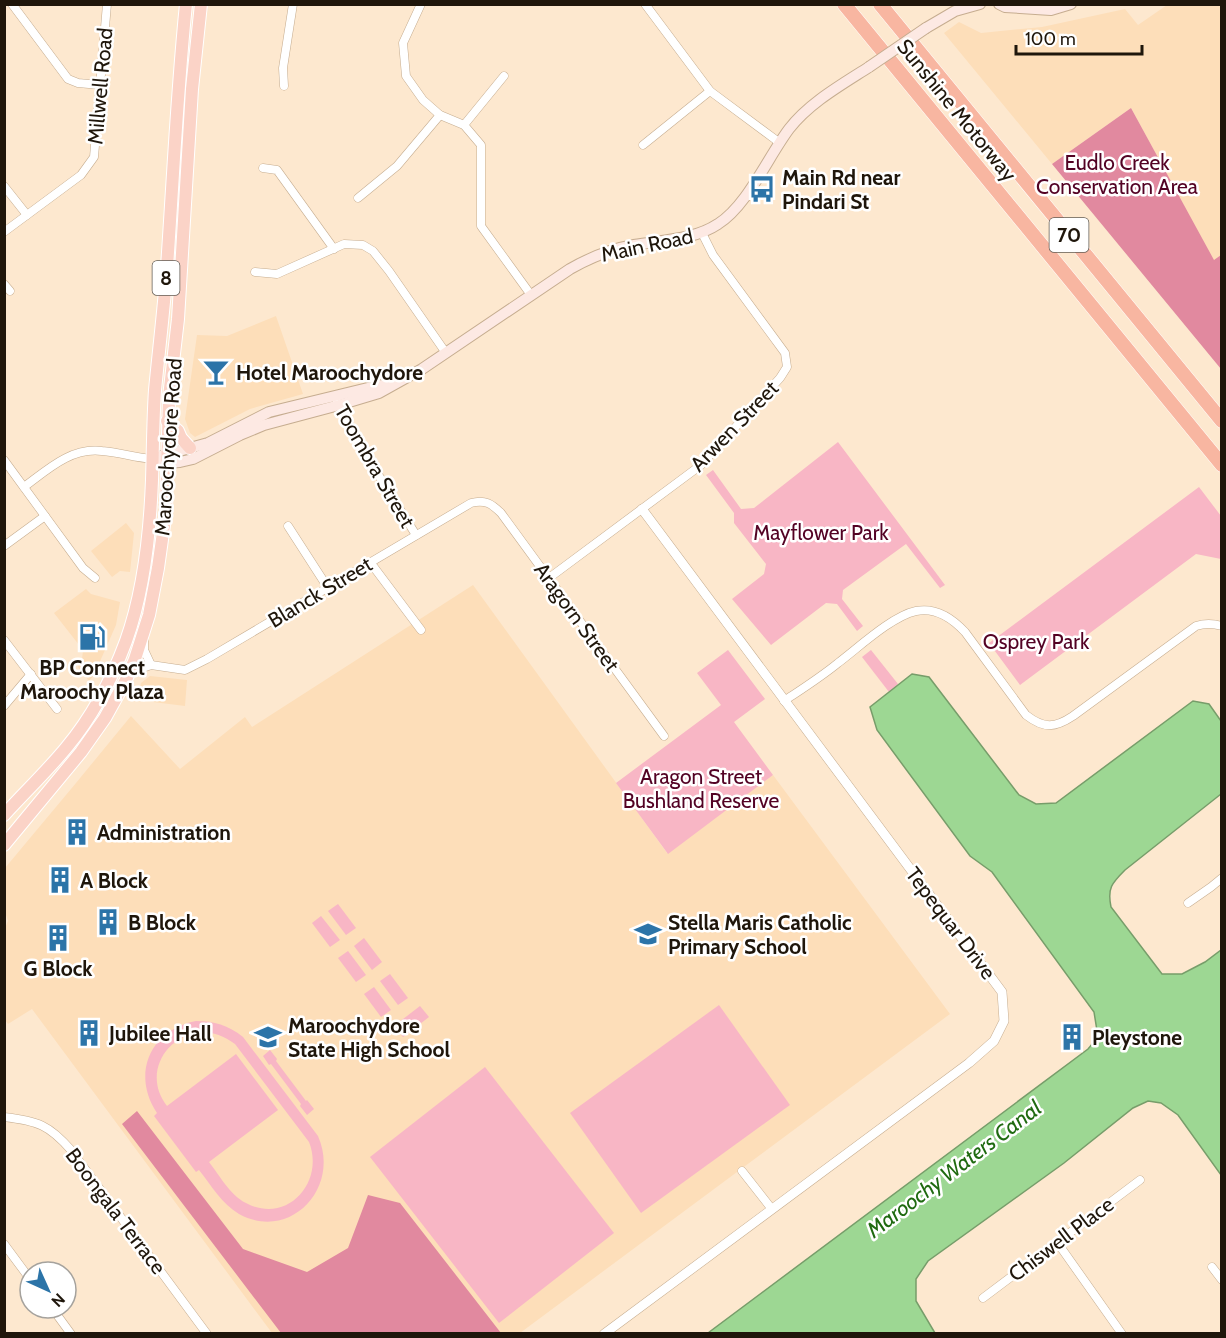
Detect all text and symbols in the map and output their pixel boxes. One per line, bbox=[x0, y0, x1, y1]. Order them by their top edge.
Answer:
scale bar bbox=[1016, 18, 1142, 56]
street label: Millwell Road bbox=[82, 27, 118, 145]
text: 100 m bbox=[1025, 28, 1076, 50]
street label: Sunshine Motorway bbox=[892, 34, 1022, 186]
park label: Eudlo Creek Conservation Area bbox=[1036, 150, 1198, 199]
place label: Main Rd near Pindari St bbox=[782, 165, 901, 214]
bus stop icon: Main Rd near Pindari St bbox=[747, 174, 777, 204]
road number: 70 bbox=[1050, 218, 1088, 252]
street label: Main Road bbox=[599, 223, 695, 267]
road number: 8 bbox=[152, 261, 180, 295]
street label: Maroochydore Road bbox=[149, 357, 187, 537]
bar icon: Hotel Maroochydore bbox=[201, 357, 231, 387]
place label: Hotel Maroochydore bbox=[236, 360, 423, 385]
street label: Arwen Street bbox=[685, 376, 783, 476]
street label: Toombra Street bbox=[330, 400, 420, 532]
park label: Mayflower Park bbox=[753, 520, 889, 545]
street label: Blanck Street bbox=[263, 551, 377, 633]
street label: Aragorn Street bbox=[529, 558, 625, 676]
fuel station icon: BP Connect Maroochy Plaza bbox=[77, 622, 107, 652]
park label: Osprey Park bbox=[983, 629, 1090, 654]
place label: BP Connect Maroochy Plaza bbox=[20, 655, 165, 704]
park label: Aragon Street Bushland Reserve bbox=[623, 764, 780, 813]
building icon: Administration bbox=[62, 817, 92, 847]
place label: Administration bbox=[97, 820, 231, 845]
street label: Tepequar Drive bbox=[901, 862, 1001, 984]
building icon: A Block bbox=[45, 865, 75, 895]
place label: A Block bbox=[80, 868, 149, 893]
building icon: B Block bbox=[93, 907, 123, 937]
place label: B Block bbox=[128, 910, 197, 935]
place label: Stella Maris Catholic Primary School bbox=[668, 910, 852, 959]
school or university icon: Stella Maris Catholic Primary School bbox=[633, 919, 663, 949]
building icon: G Block bbox=[43, 923, 73, 953]
place label: G Block bbox=[24, 956, 93, 981]
place label: Maroochydore State High School bbox=[288, 1013, 450, 1062]
building icon: Jubilee Hall bbox=[74, 1018, 104, 1048]
place label: Jubilee Hall bbox=[108, 1021, 212, 1046]
school or university icon: Maroochydore State High School bbox=[253, 1022, 283, 1052]
building icon: Pleystone bbox=[1057, 1022, 1087, 1052]
place label: Pleystone bbox=[1092, 1025, 1182, 1050]
water label: Maroochy Waters Canal bbox=[860, 1094, 1047, 1244]
street label: Boongala Terrace bbox=[60, 1143, 172, 1279]
street label: Chiswell Place bbox=[1004, 1191, 1119, 1287]
north arrow bbox=[18, 1260, 78, 1320]
text: N bbox=[48, 1290, 69, 1311]

